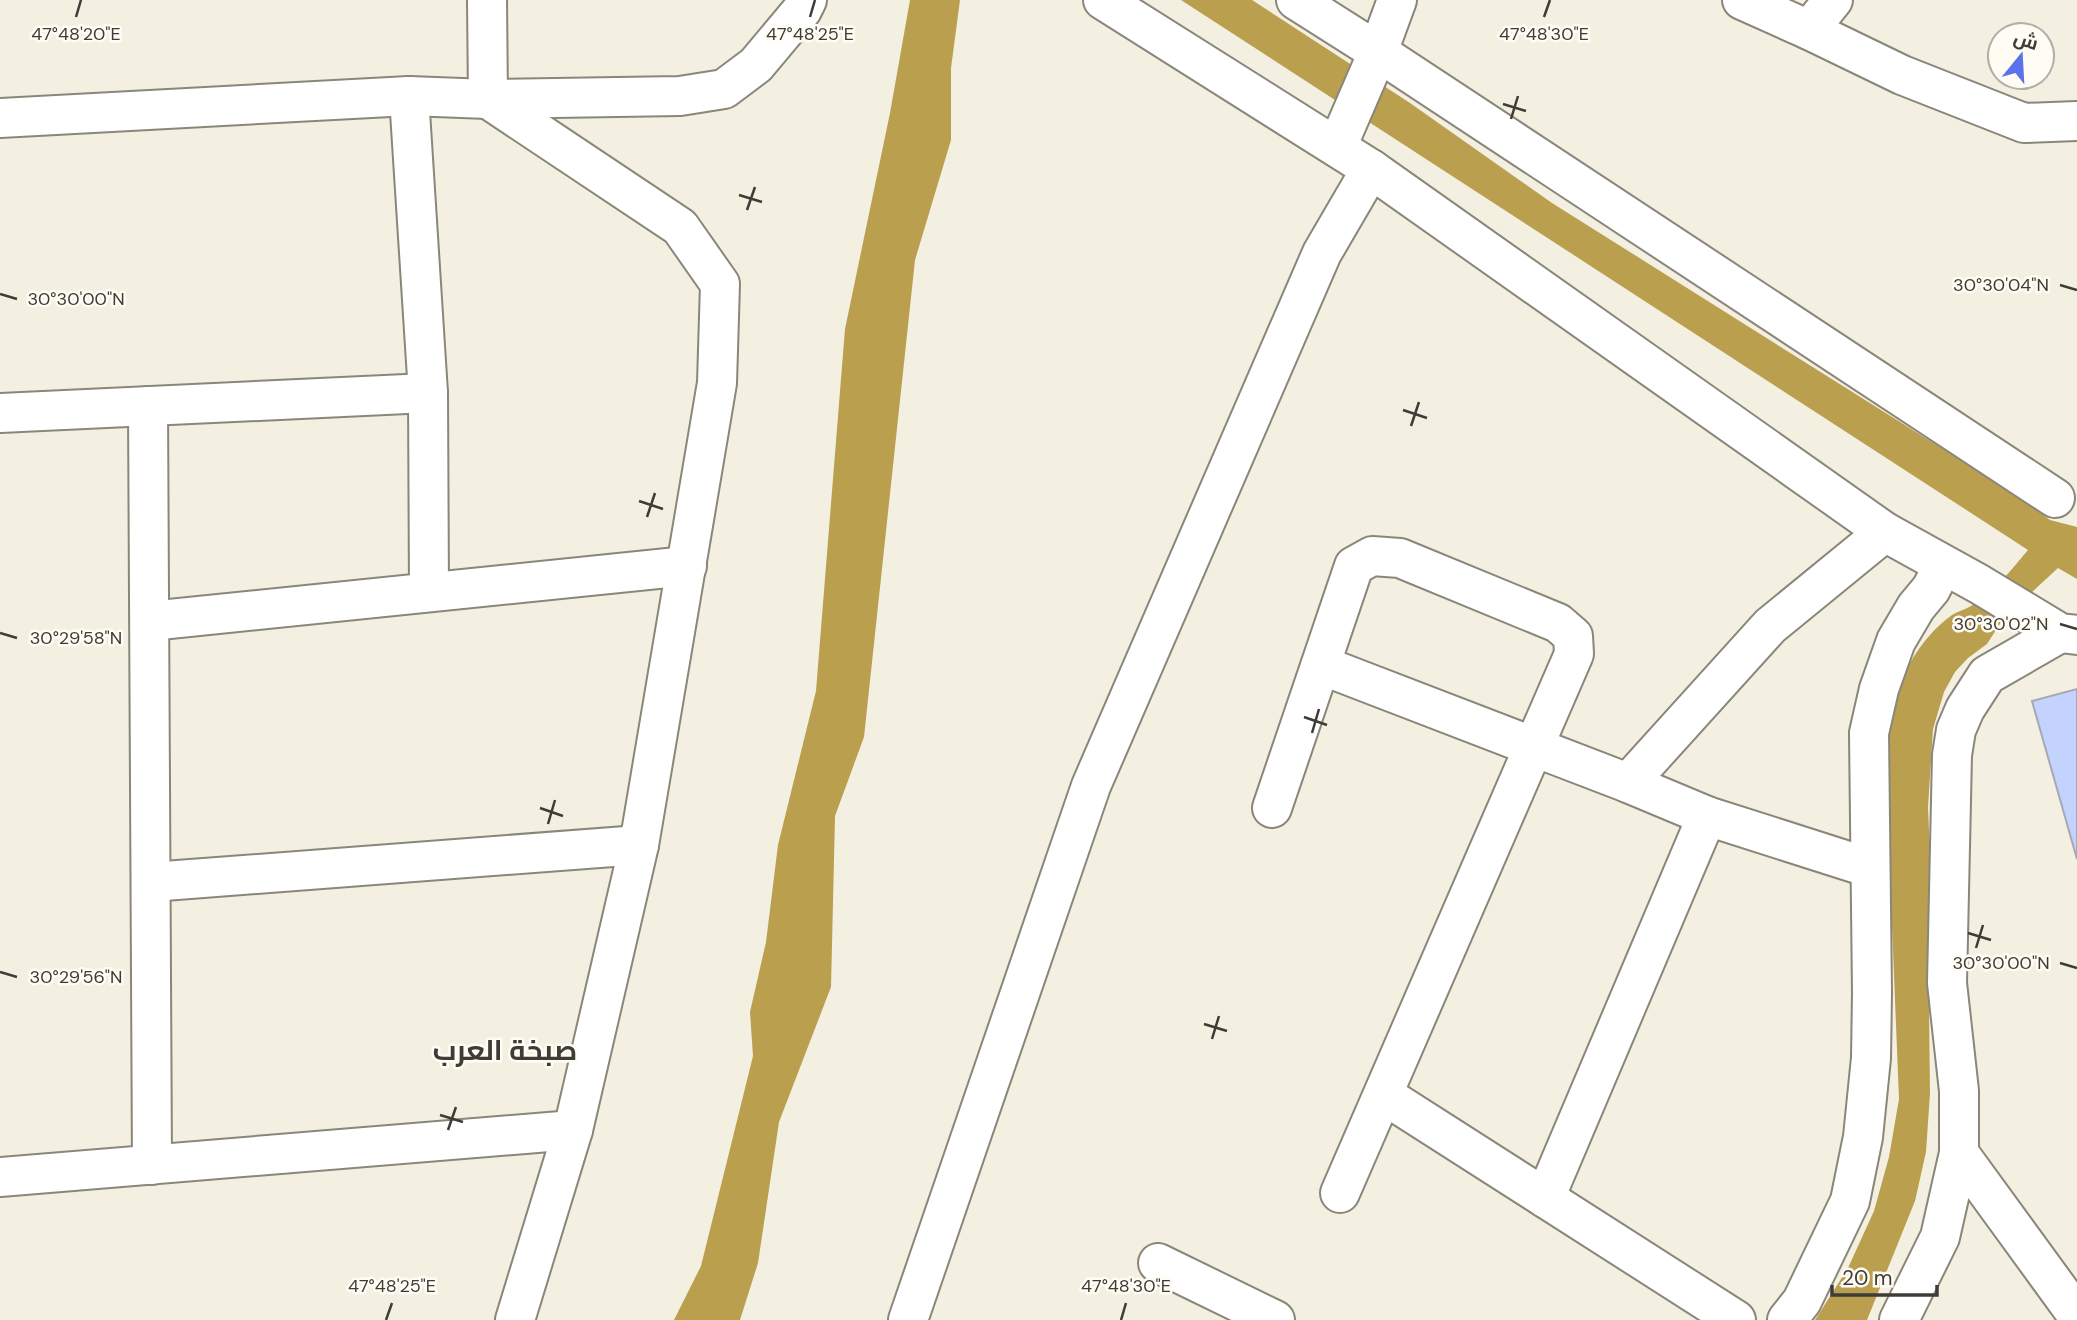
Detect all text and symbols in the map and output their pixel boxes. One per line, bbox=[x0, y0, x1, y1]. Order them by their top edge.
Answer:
north arrow bbox=[1986, 21, 2056, 91]
text: 47°48'20"E bbox=[31, 22, 121, 46]
text: 47°48'25"E bbox=[766, 22, 854, 46]
text: 47°48'30"E bbox=[1499, 22, 1589, 46]
text: ش bbox=[2011, 25, 2042, 56]
text: 30°30'04"N bbox=[1953, 273, 2049, 297]
text: 30°30'00"N bbox=[27, 287, 125, 311]
text: 30°30'02"N bbox=[1953, 612, 2049, 636]
text: 30°29'58"N bbox=[30, 626, 122, 650]
text: 30°30'00"N bbox=[1952, 951, 2050, 975]
text: 30°29'56"N bbox=[30, 965, 122, 989]
district label: صبخة العرب bbox=[433, 1032, 577, 1069]
scale bar bbox=[1832, 1254, 1937, 1298]
text: 20 m bbox=[1842, 1264, 1893, 1292]
text: 47°48'25"E bbox=[348, 1274, 436, 1298]
text: 47°48'30"E bbox=[1081, 1274, 1171, 1298]

